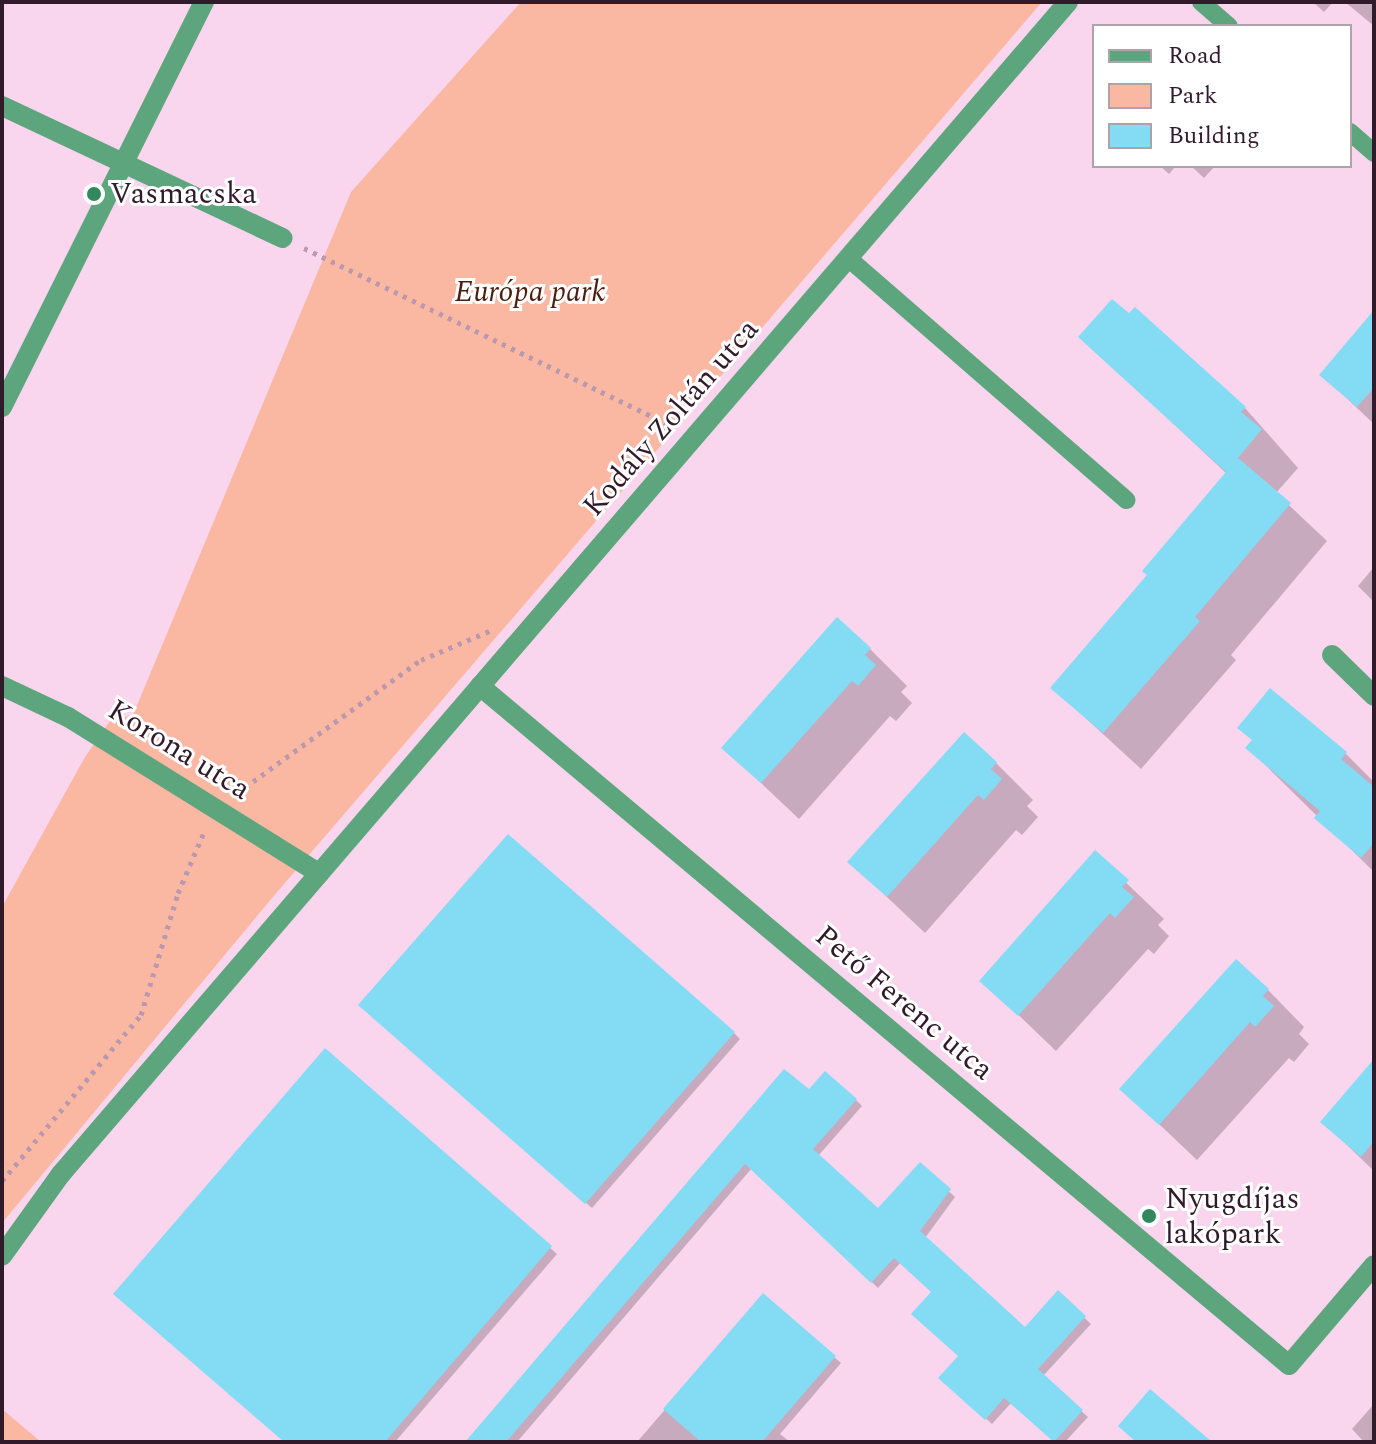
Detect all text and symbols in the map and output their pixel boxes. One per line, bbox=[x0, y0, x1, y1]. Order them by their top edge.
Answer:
legend bbox=[1092, 24, 1352, 168]
text: Road bbox=[1168, 38, 1222, 74]
text: Park bbox=[1168, 78, 1218, 114]
text: Building bbox=[1168, 118, 1260, 154]
place label: Vasmacska bbox=[110, 176, 257, 212]
marker: Vasmacska bbox=[85, 185, 103, 203]
park label: Európa park bbox=[455, 274, 605, 310]
street label: Kodály Zoltán utca bbox=[575, 312, 767, 524]
street label: Korona utca bbox=[101, 692, 257, 808]
street label: Pető Ferenc utca bbox=[808, 918, 1000, 1088]
place label: Nyugdíjas lakópark bbox=[1165, 1181, 1299, 1252]
marker: Nyugdíjas lakópark bbox=[1140, 1207, 1158, 1225]

